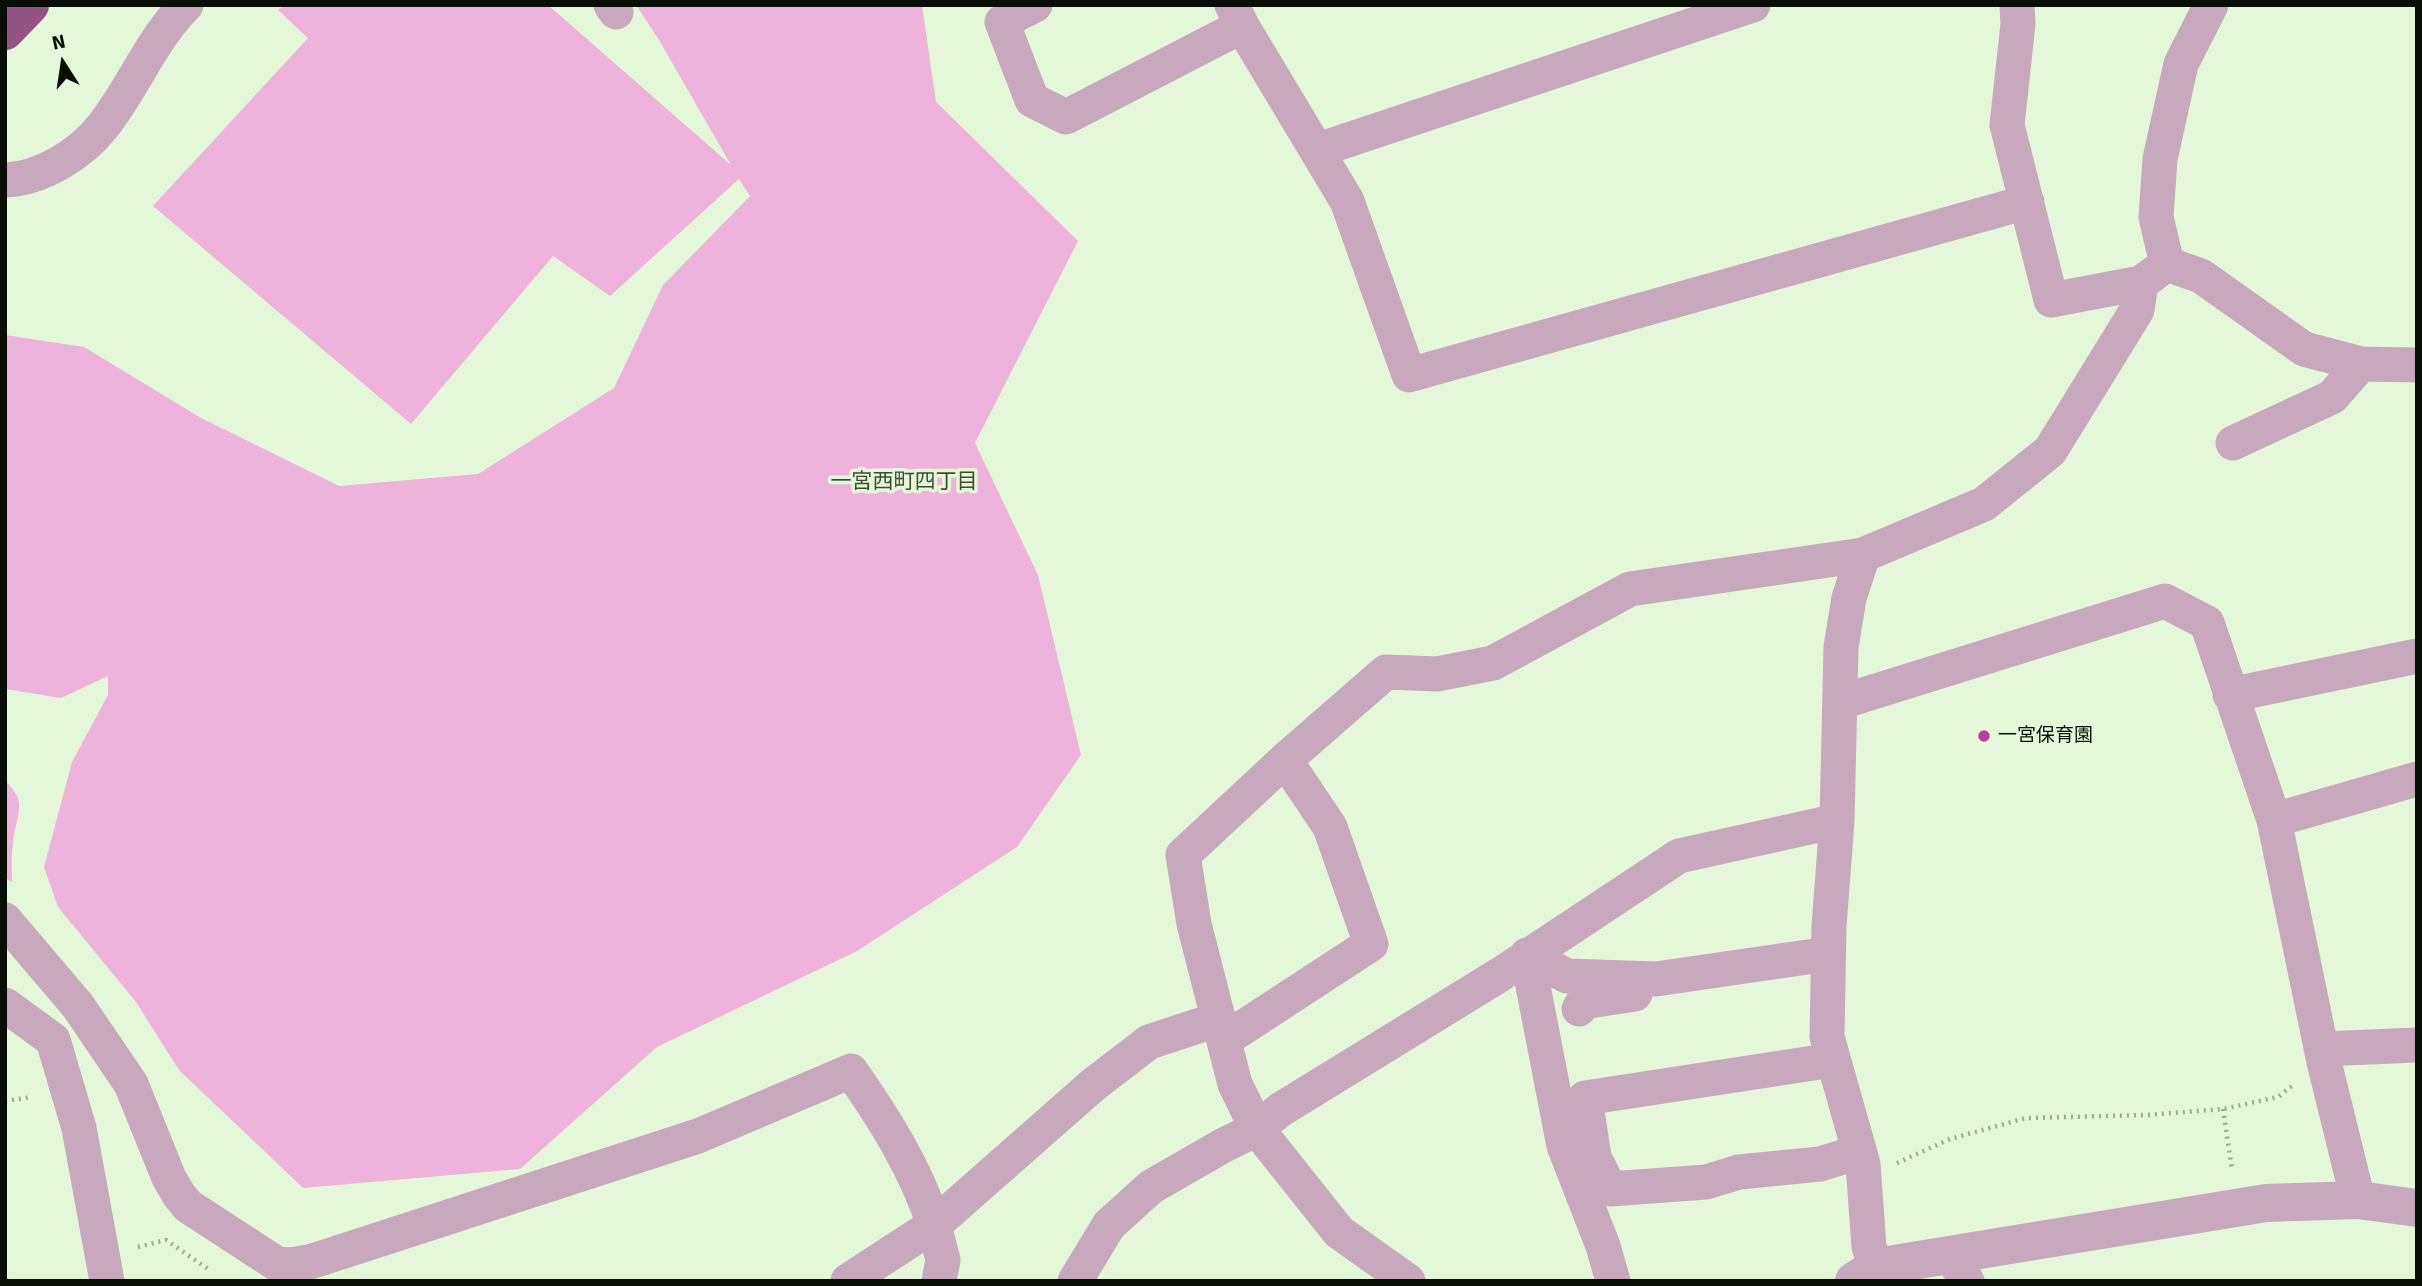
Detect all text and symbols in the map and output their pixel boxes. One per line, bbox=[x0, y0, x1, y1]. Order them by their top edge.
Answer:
north arrow bbox=[28, 28, 98, 98]
text: N bbox=[50, 29, 68, 56]
district label: 一宮西町四丁目 bbox=[831, 469, 977, 495]
place label: 一宮保育園 bbox=[1998, 725, 2093, 747]
marker: 一宮保育園 bbox=[1976, 728, 1992, 744]

